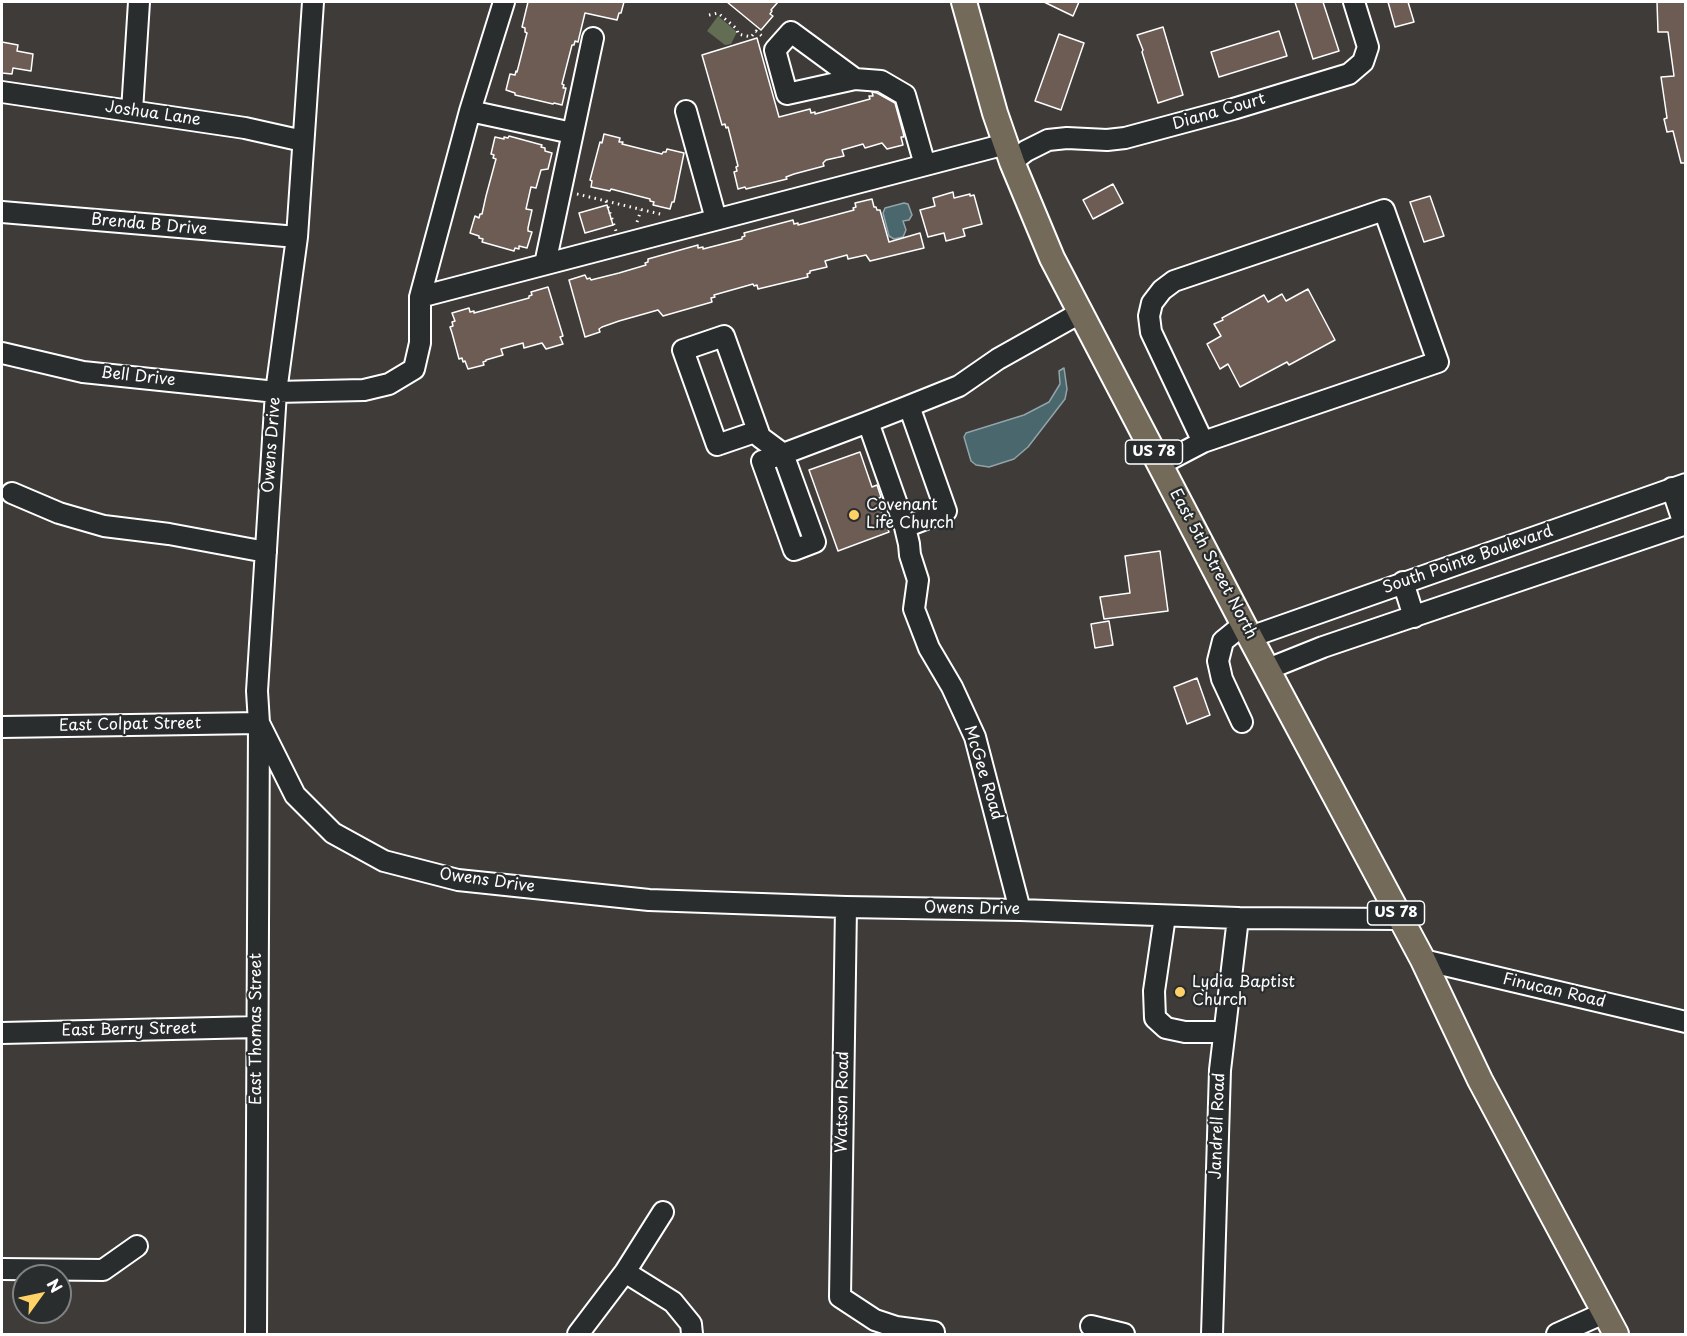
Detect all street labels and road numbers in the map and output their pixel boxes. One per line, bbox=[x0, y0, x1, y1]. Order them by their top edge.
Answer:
street label: Diana Court bbox=[1170, 90, 1268, 134]
street label: Joshua Lane bbox=[104, 98, 202, 130]
street label: Brenda B Drive bbox=[90, 210, 208, 240]
street label: Bell Drive bbox=[100, 364, 176, 390]
street label: Owens Drive bbox=[259, 396, 285, 494]
road number: US 78 bbox=[1126, 440, 1182, 464]
street label: East 5th Street North bbox=[1165, 486, 1261, 642]
street label: South Pointe Boulevard bbox=[1380, 522, 1556, 598]
street label: East Colpat Street bbox=[59, 714, 201, 736]
street label: McGee Road bbox=[960, 724, 1006, 822]
street label: Owens Drive bbox=[438, 865, 536, 897]
street label: Owens Drive bbox=[924, 899, 1020, 919]
road number: US 78 bbox=[1368, 901, 1424, 925]
street label: East Thomas Street bbox=[247, 953, 267, 1105]
street label: Finucan Road bbox=[1501, 970, 1607, 1012]
street label: East Berry Street bbox=[61, 1019, 197, 1041]
street label: Watson Road bbox=[833, 1051, 853, 1153]
street label: Jandrell Road bbox=[1207, 1072, 1229, 1180]

